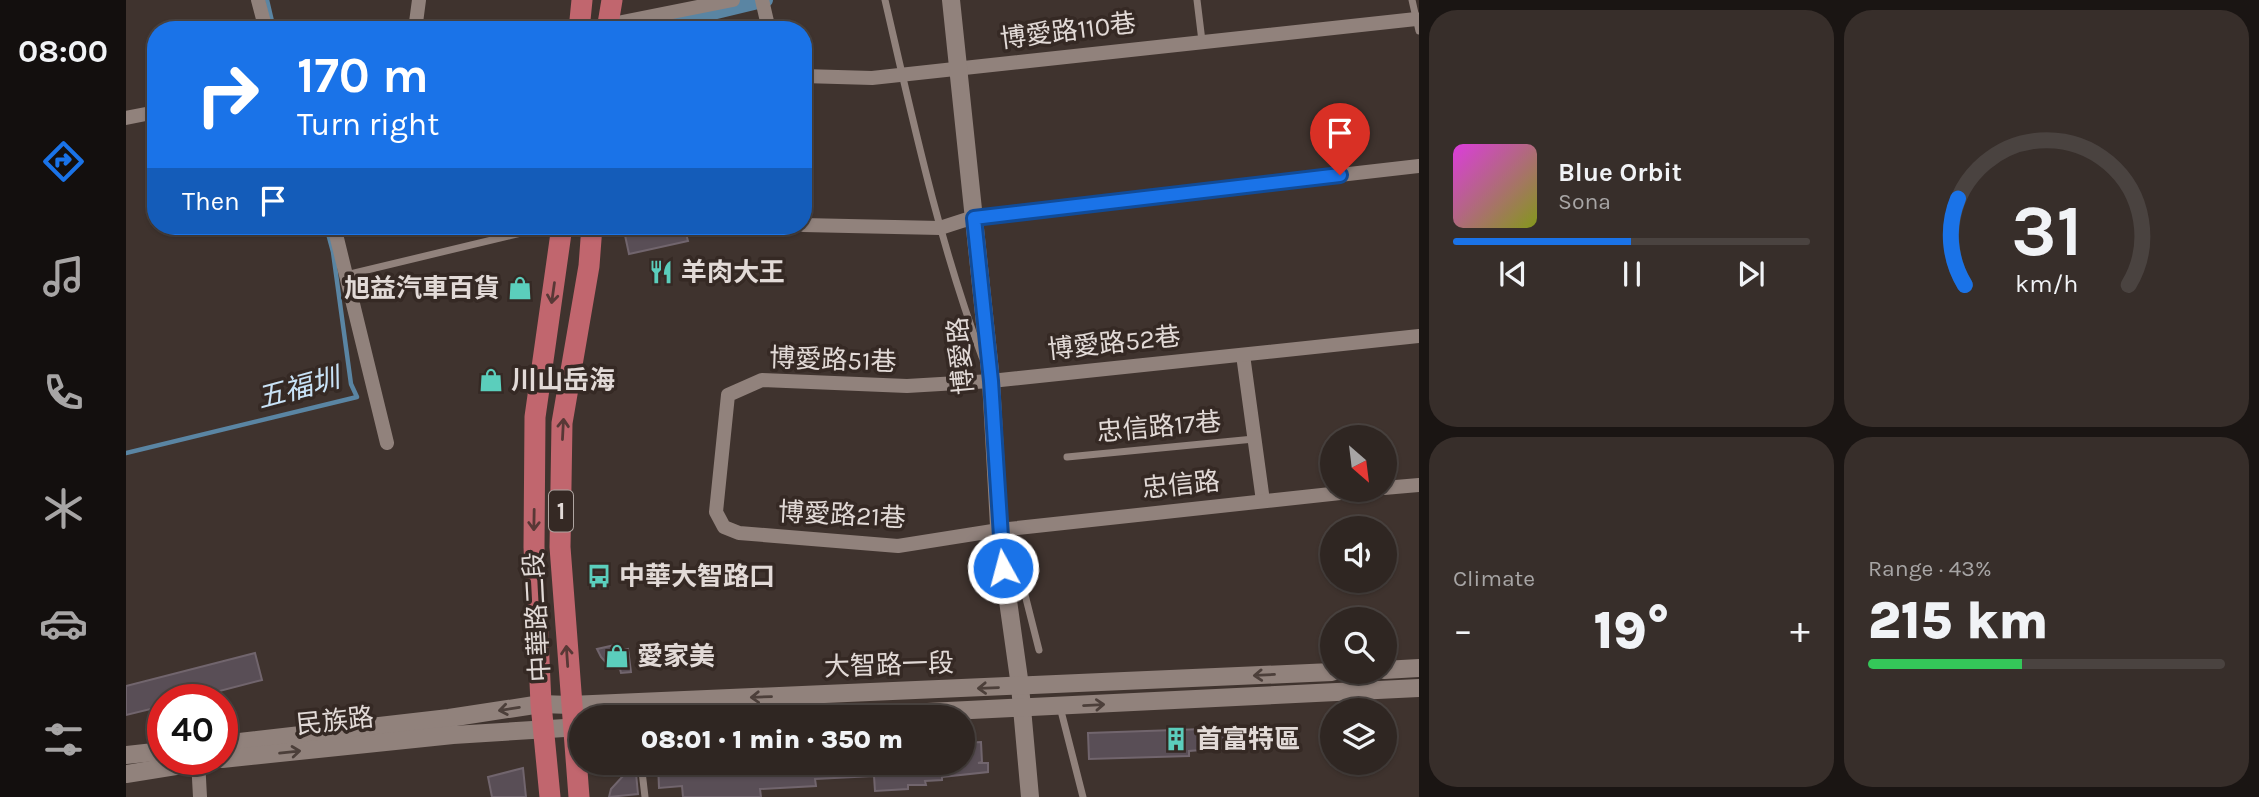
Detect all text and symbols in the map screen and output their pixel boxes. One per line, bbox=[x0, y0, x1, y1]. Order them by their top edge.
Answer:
street label: 博愛路110巷 bbox=[998, 7, 1138, 55]
text: 08:00 bbox=[18, 33, 108, 70]
text: 170 m bbox=[297, 47, 429, 104]
icon: right bbox=[182, 49, 273, 140]
pin bbox=[1310, 103, 1370, 175]
text: Turn right bbox=[297, 106, 439, 143]
icon: arrive bbox=[1321, 114, 1359, 152]
icon: directions bbox=[39, 137, 88, 186]
text: Blue Orbit bbox=[1558, 157, 1682, 188]
icon: arrive bbox=[254, 182, 292, 220]
text: Then bbox=[182, 186, 240, 217]
text: Sona bbox=[1558, 188, 1611, 215]
text: 31 bbox=[2011, 188, 2082, 273]
icon: music bbox=[39, 252, 88, 301]
icon: previous bbox=[1494, 255, 1532, 293]
icon: pause bbox=[1613, 255, 1651, 293]
icon: next bbox=[1732, 255, 1770, 293]
place label: 羊肉大王 bbox=[681, 257, 785, 288]
restaurant icon: 羊肉大王 bbox=[647, 258, 675, 286]
text: km/h bbox=[2015, 269, 2078, 298]
place label: 旭益汽車百貨 bbox=[344, 273, 500, 304]
shop icon: 旭益汽車百貨 bbox=[506, 274, 534, 302]
one-way arrow bbox=[546, 281, 559, 304]
street label: 博愛路 bbox=[942, 316, 980, 396]
street label: 博愛路52巷 bbox=[1046, 321, 1182, 365]
street label: 博愛路51巷 bbox=[769, 342, 897, 378]
water label: 五福圳 bbox=[253, 360, 347, 415]
place label: 川山岳海 bbox=[511, 365, 615, 396]
shop icon: 川山岳海 bbox=[477, 366, 505, 394]
icon: phone bbox=[39, 368, 88, 417]
street label: 忠信路17巷 bbox=[1095, 406, 1223, 448]
one-way arrow bbox=[556, 417, 569, 440]
north arrow bbox=[1320, 425, 1396, 502]
map controls bbox=[1320, 425, 1397, 775]
street label: 忠信路 bbox=[1141, 466, 1221, 504]
icon: climate bbox=[39, 484, 88, 533]
road number: 1 bbox=[549, 490, 573, 532]
street label: 博愛路21巷 bbox=[777, 496, 907, 534]
one-way arrow bbox=[527, 508, 541, 531]
button: sound bbox=[1320, 516, 1397, 593]
position arrow bbox=[966, 531, 1040, 605]
street label: 中華路二段 bbox=[518, 551, 556, 683]
text: Range · 43% bbox=[1868, 555, 1992, 582]
place label: 中華大智路口 bbox=[619, 561, 775, 592]
bus stop icon: 中華大智路口 bbox=[585, 562, 613, 590]
text: Climate bbox=[1453, 565, 1535, 592]
text: 215 km bbox=[1868, 590, 2048, 651]
icon: car bbox=[39, 599, 88, 648]
text: 19° bbox=[1593, 600, 1670, 661]
button: search bbox=[1320, 607, 1397, 684]
text: − bbox=[1453, 608, 1473, 653]
text: + bbox=[1790, 608, 1810, 653]
place label: 愛家美 bbox=[637, 641, 715, 672]
shop icon: 愛家美 bbox=[603, 642, 631, 670]
one-way arrow bbox=[560, 645, 573, 668]
street label: 大智路一段 bbox=[823, 647, 955, 683]
one-way arrow bbox=[1253, 669, 1276, 682]
one-way arrow bbox=[977, 681, 1000, 694]
speed limit sign: 40 bbox=[147, 684, 238, 775]
one-way arrow bbox=[749, 690, 772, 703]
one-way arrow bbox=[1082, 698, 1105, 711]
button: layers bbox=[1320, 698, 1397, 775]
street label: 民族路 bbox=[295, 702, 375, 740]
one-way arrow bbox=[498, 703, 521, 716]
icon: filters bbox=[39, 715, 88, 764]
text: 08:01 · 1 min · 350 m bbox=[641, 724, 903, 755]
place label: 首富特區 bbox=[1196, 724, 1300, 755]
building icon: 首富特區 bbox=[1162, 725, 1190, 753]
one-way arrow bbox=[278, 745, 301, 758]

